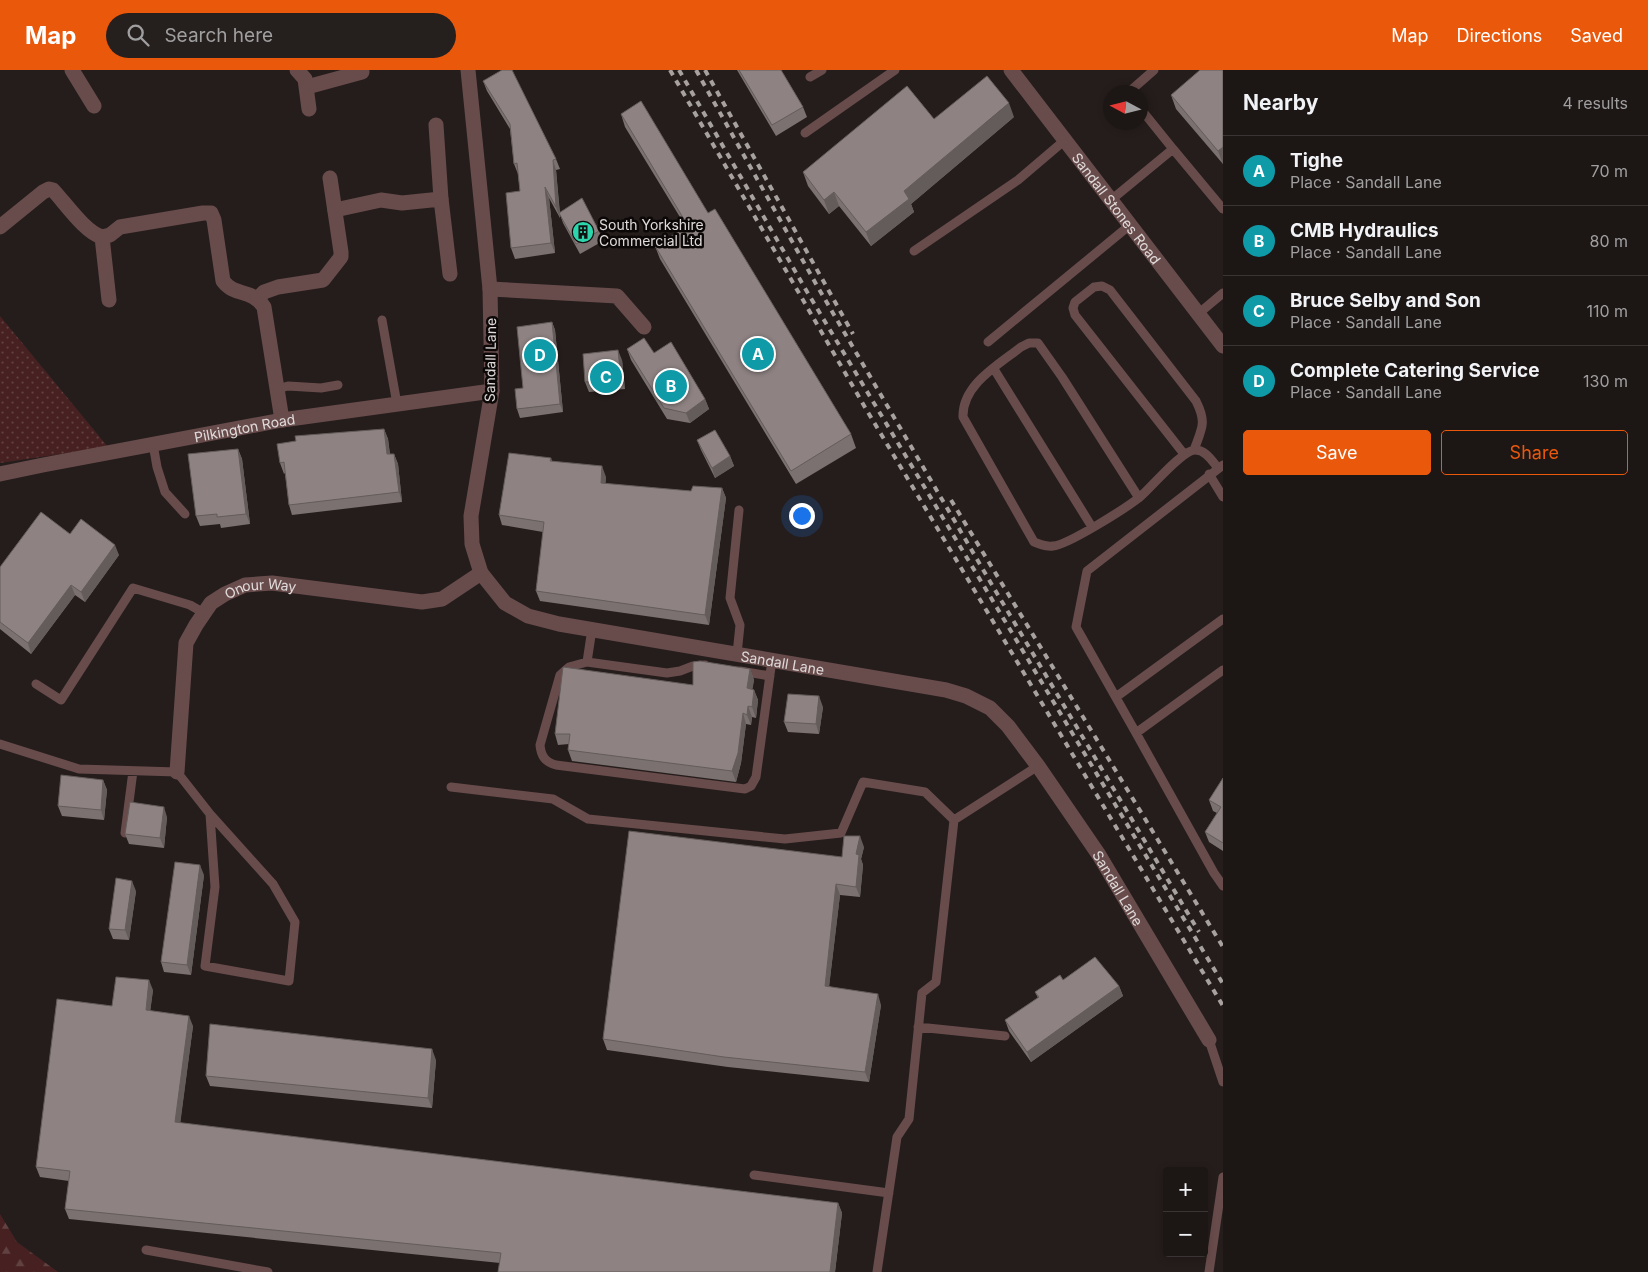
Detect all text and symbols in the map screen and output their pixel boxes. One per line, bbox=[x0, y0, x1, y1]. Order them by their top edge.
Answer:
search box bbox=[106, 13, 456, 58]
text: Map bbox=[25, 21, 76, 50]
icon: search bbox=[124, 21, 152, 49]
text: Search here bbox=[164, 24, 273, 47]
text: Map bbox=[1391, 25, 1429, 46]
text: Directions bbox=[1457, 25, 1542, 46]
text: Saved bbox=[1570, 25, 1623, 46]
north arrow bbox=[1103, 85, 1148, 130]
text: Nearby bbox=[1243, 90, 1318, 115]
text: 4 results bbox=[1563, 93, 1628, 113]
street label: Sandall Stones Road bbox=[1069, 149, 1165, 267]
text: Tighe bbox=[1290, 149, 1343, 172]
text: A bbox=[1253, 161, 1265, 181]
text: 70 m bbox=[1591, 161, 1628, 181]
text: Place · Sandall Lane bbox=[1290, 172, 1442, 192]
place label: South Yorkshire Commercial Ltd bbox=[599, 216, 704, 249]
text: CMB Hydraulics bbox=[1290, 219, 1439, 242]
building icon: South Yorkshire Commercial Ltd bbox=[571, 220, 595, 244]
text: B bbox=[1254, 231, 1264, 251]
text: 80 m bbox=[1589, 231, 1628, 251]
text: Place · Sandall Lane bbox=[1290, 242, 1442, 262]
text: Bruce Selby and Son bbox=[1290, 289, 1481, 312]
text: C bbox=[1253, 301, 1265, 321]
text: 110 m bbox=[1586, 301, 1628, 321]
text: Place · Sandall Lane bbox=[1290, 312, 1442, 332]
street label: Sandall Lane bbox=[481, 318, 499, 402]
pin: A bbox=[742, 335, 774, 373]
pin: D bbox=[524, 336, 556, 374]
pin: C bbox=[590, 358, 622, 396]
text: Complete Catering Service bbox=[1290, 359, 1539, 382]
pin: B bbox=[655, 367, 687, 405]
text: D bbox=[1253, 371, 1265, 391]
text: 130 m bbox=[1583, 371, 1628, 391]
text: Place · Sandall Lane bbox=[1290, 382, 1442, 402]
street label: Pilkington Road bbox=[193, 410, 296, 445]
button: Save bbox=[1243, 430, 1431, 475]
button: Share bbox=[1441, 430, 1628, 475]
your location bbox=[789, 503, 815, 529]
street label: Onour Way bbox=[222, 574, 298, 602]
street label: Sandall Lane bbox=[740, 647, 826, 678]
street label: Sandall Lane bbox=[1090, 847, 1147, 929]
map controls bbox=[1163, 1167, 1208, 1257]
button: + bbox=[1163, 1167, 1208, 1212]
button: − bbox=[1163, 1212, 1208, 1257]

